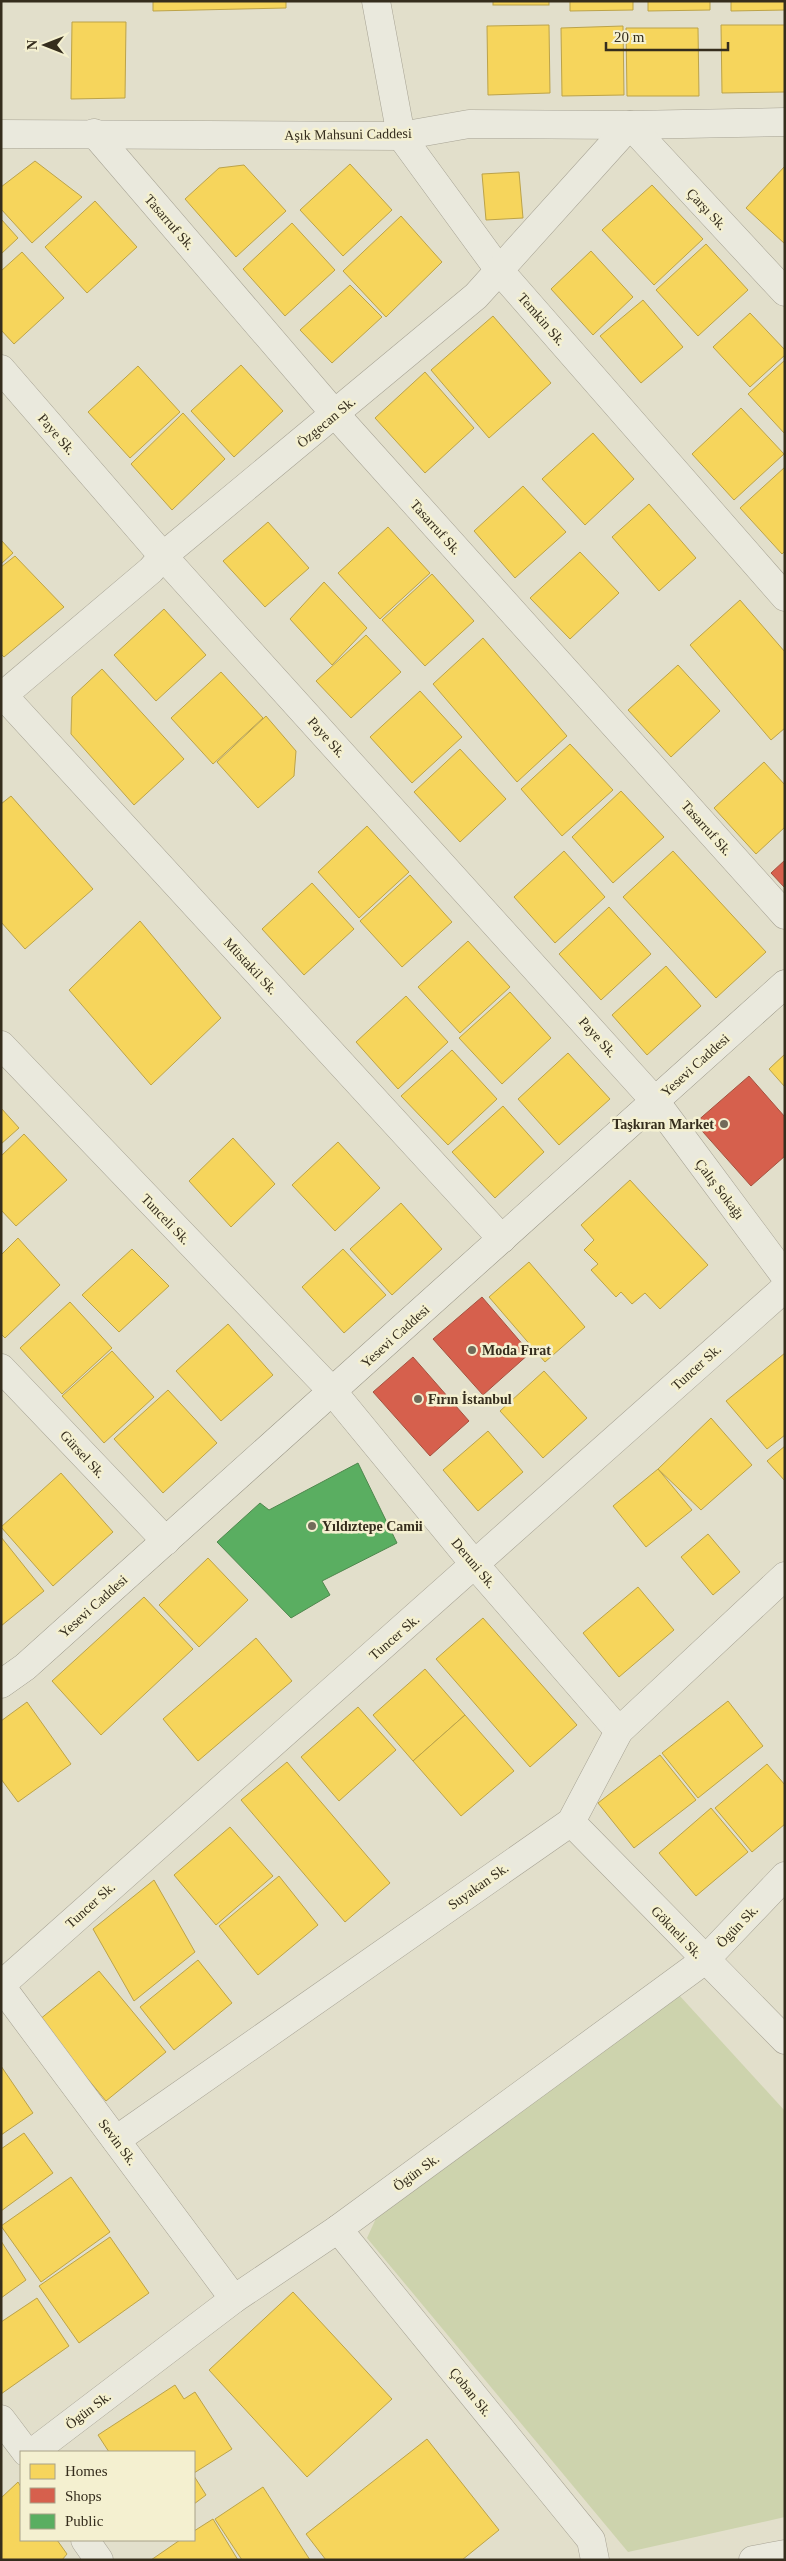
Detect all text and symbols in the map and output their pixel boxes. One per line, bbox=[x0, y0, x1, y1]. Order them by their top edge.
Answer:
north arrow bbox=[20, 20, 70, 70]
scale bar bbox=[606, 20, 728, 52]
text: 20 m bbox=[614, 29, 645, 45]
text: N bbox=[25, 40, 40, 50]
street label: Aşık Mahsuni Caddesi bbox=[284, 126, 412, 143]
street label: Çarşı Sk. bbox=[684, 185, 730, 233]
street label: Tasarruf Sk. bbox=[142, 192, 198, 253]
street label: Temkin Sk. bbox=[515, 290, 568, 349]
street label: Özgecan Sk. bbox=[294, 393, 358, 451]
street label: Paye Sk. bbox=[35, 411, 78, 458]
street label: Tasarruf Sk. bbox=[407, 497, 464, 558]
street label: Paye Sk. bbox=[305, 714, 349, 761]
street label: Tasarruf Sk. bbox=[678, 798, 735, 859]
street label: Müstakil Sk. bbox=[221, 935, 281, 998]
street label: Paye Sk. bbox=[576, 1014, 620, 1061]
street label: Yesevi Caddesi bbox=[658, 1031, 732, 1100]
place label: Taşkıran Market bbox=[612, 1117, 714, 1132]
marker: Taşkıran Market bbox=[718, 1118, 730, 1130]
street label: Çalış Sokağı bbox=[692, 1156, 747, 1222]
street label: Tunceli Sk. bbox=[138, 1191, 193, 1248]
street label: Yesevi Caddesi bbox=[358, 1302, 432, 1371]
street label: Tuncer Sk. bbox=[669, 1341, 724, 1393]
place label: Moda Fırat bbox=[482, 1343, 551, 1358]
marker: Moda Fırat bbox=[466, 1344, 478, 1356]
place label: Fırın İstanbul bbox=[428, 1391, 512, 1407]
marker: Fırın İstanbul bbox=[412, 1393, 424, 1405]
street label: Gürsel Sk. bbox=[57, 1428, 108, 1481]
place label: Yıldıztepe Camii bbox=[322, 1519, 423, 1534]
marker: Yıldıztepe Camii bbox=[306, 1520, 318, 1532]
street label: Deruni Sk. bbox=[448, 1535, 499, 1591]
street label: Yesevi Caddesi bbox=[56, 1572, 130, 1641]
street label: Tuncer Sk. bbox=[366, 1612, 422, 1663]
street label: Suyakan Sk. bbox=[445, 1860, 511, 1913]
street label: Tuncer Sk. bbox=[63, 1879, 118, 1931]
street label: Ögün Sk. bbox=[713, 1901, 761, 1951]
street label: Gökneli Sk. bbox=[648, 1903, 705, 1962]
street label: Sevin Sk. bbox=[95, 2116, 140, 2168]
street label: Ögün Sk. bbox=[390, 2150, 442, 2194]
street label: Çoban Sk. bbox=[446, 2365, 495, 2420]
street label: Ögün Sk. bbox=[62, 2388, 114, 2432]
legend bbox=[20, 2451, 195, 2541]
text: Homes bbox=[65, 2463, 108, 2479]
text: Shops bbox=[65, 2488, 102, 2504]
text: Public bbox=[65, 2513, 104, 2529]

